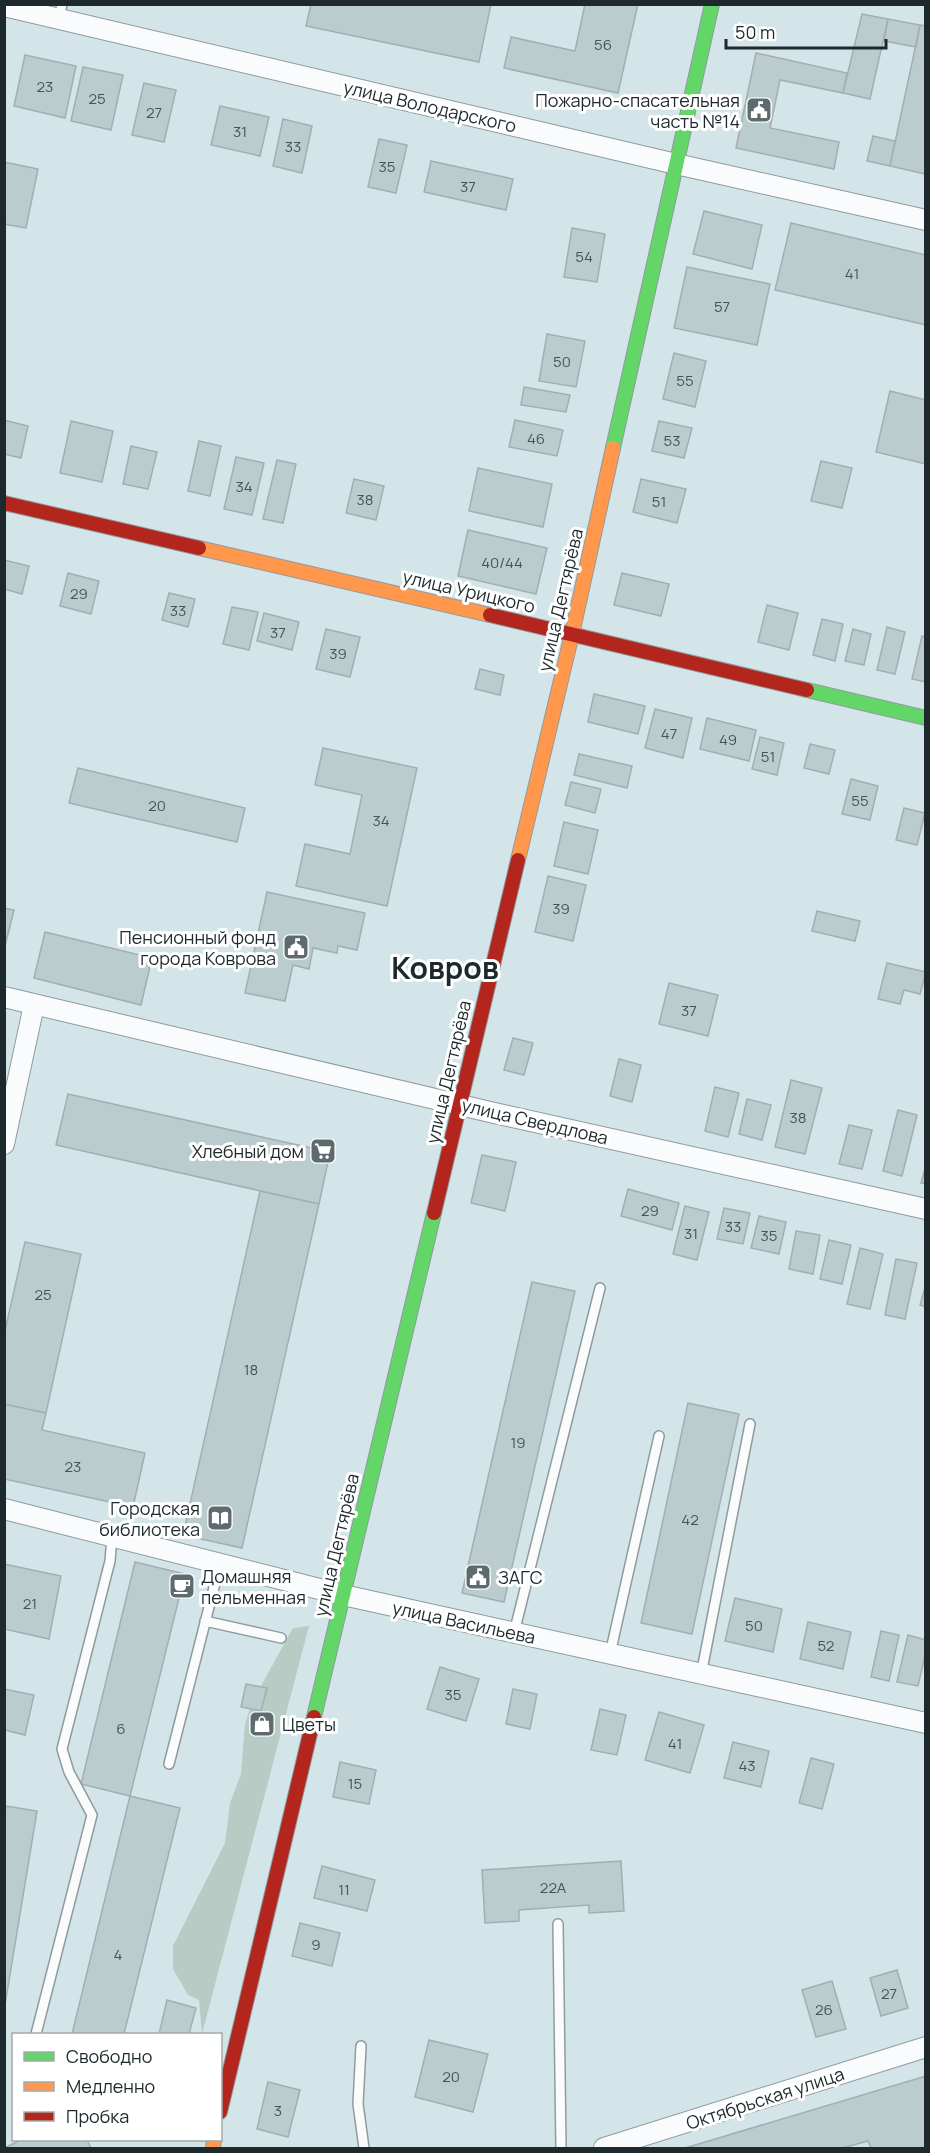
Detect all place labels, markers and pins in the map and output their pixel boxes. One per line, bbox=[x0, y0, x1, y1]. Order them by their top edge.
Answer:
place label: Пожарно-спасательная часть №14 bbox=[535, 88, 740, 133]
public building icon: Пожарно-спасательная часть №14 bbox=[744, 95, 774, 125]
place label: Пенсионный фонд города Коврова bbox=[119, 925, 276, 970]
public building icon: Пенсионный фонд города Коврова bbox=[281, 932, 311, 962]
supermarket icon: Хлебный дом bbox=[308, 1136, 338, 1166]
place label: Хлебный дом bbox=[192, 1139, 304, 1163]
place label: Городская библиотека bbox=[99, 1496, 200, 1541]
library icon: Городская библиотека bbox=[205, 1503, 235, 1533]
public building icon: ЗАГС bbox=[463, 1562, 493, 1592]
place label: Домашняя пельменная bbox=[201, 1564, 306, 1609]
place label: ЗАГС bbox=[498, 1565, 543, 1589]
cafe icon: Домашняя пельменная bbox=[167, 1571, 197, 1601]
shop icon: Цветы bbox=[247, 1709, 277, 1739]
place label: Цветы bbox=[282, 1712, 336, 1736]

